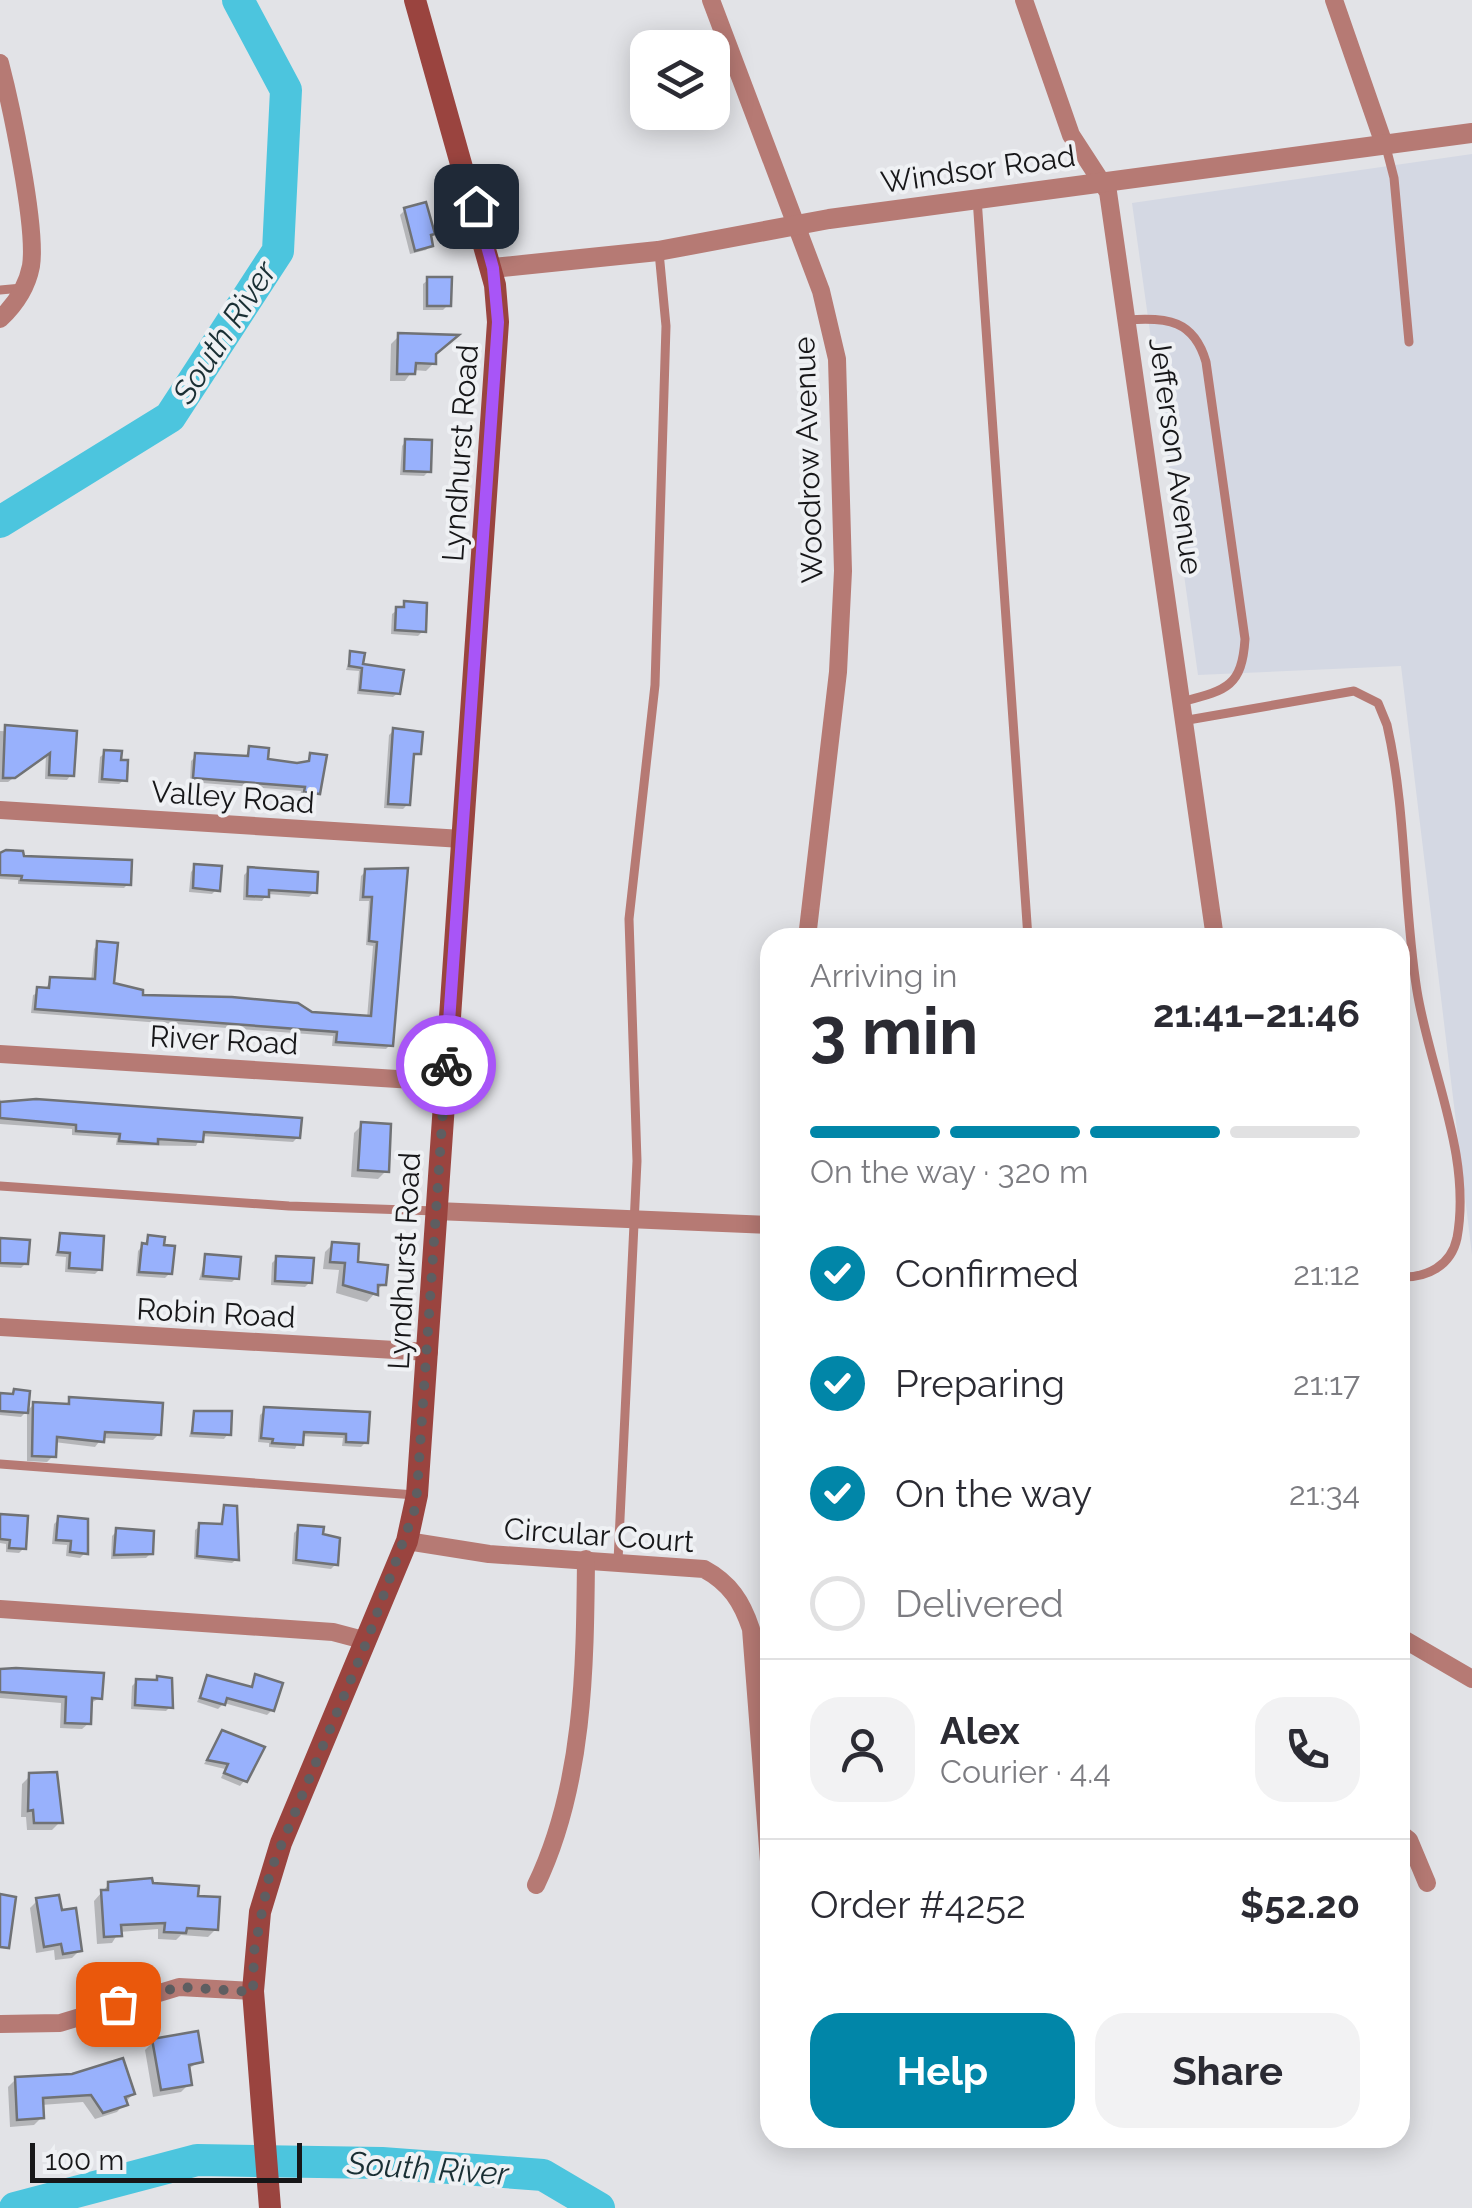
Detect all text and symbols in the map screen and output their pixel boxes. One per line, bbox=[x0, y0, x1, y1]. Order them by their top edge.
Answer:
map controls bbox=[630, 30, 730, 130]
button: layers bbox=[630, 30, 730, 130]
street label: Windsor Road bbox=[879, 138, 1077, 200]
pin bbox=[434, 164, 519, 249]
icon: home bbox=[449, 179, 504, 234]
water label: South River bbox=[164, 253, 284, 411]
street label: Jefferson Avenue bbox=[1142, 335, 1210, 577]
street label: Woodrow Avenue bbox=[786, 336, 830, 584]
street label: Lyndhurst Road bbox=[435, 343, 485, 563]
street label: Valley Road bbox=[150, 774, 316, 820]
text: Arriving in bbox=[810, 957, 957, 994]
text: 21:41–21:46 bbox=[1153, 991, 1360, 1036]
text: 3 min bbox=[810, 993, 978, 1069]
courier bbox=[396, 1015, 496, 1115]
street label: River Road bbox=[149, 1019, 299, 1061]
icon: bike bbox=[419, 1038, 474, 1093]
street label: Lyndhurst Road bbox=[381, 1151, 427, 1371]
text: On the way · 320 m bbox=[810, 1153, 1088, 1190]
icon: check bbox=[810, 1246, 865, 1301]
text: Confirmed bbox=[895, 1251, 1079, 1296]
text: 21:12 bbox=[1293, 1255, 1360, 1292]
street label: Robin Road bbox=[136, 1291, 296, 1335]
icon: check bbox=[810, 1356, 865, 1411]
text: Preparing bbox=[895, 1361, 1065, 1406]
text: 21:17 bbox=[1293, 1365, 1360, 1402]
icon: check bbox=[810, 1466, 865, 1521]
text: On the way bbox=[895, 1471, 1092, 1516]
text: 21:34 bbox=[1289, 1475, 1360, 1512]
street label: Circular Court bbox=[503, 1511, 695, 1559]
text: Delivered bbox=[895, 1581, 1064, 1626]
button: person bbox=[810, 1697, 915, 1802]
button: phone bbox=[1255, 1697, 1360, 1802]
text: Alex bbox=[940, 1708, 1020, 1753]
text: Courier · 4.4 bbox=[940, 1753, 1111, 1790]
text: Order #4252 bbox=[810, 1882, 1026, 1927]
text: $52.20 bbox=[1240, 1882, 1360, 1927]
pin bbox=[76, 1962, 161, 2047]
icon: bag bbox=[91, 1977, 146, 2032]
button: Help bbox=[810, 2013, 1075, 2128]
button: Share bbox=[1095, 2013, 1360, 2128]
scale bar bbox=[30, 2138, 302, 2182]
text: 100 m bbox=[45, 2144, 124, 2177]
water label: South River bbox=[345, 2144, 511, 2192]

